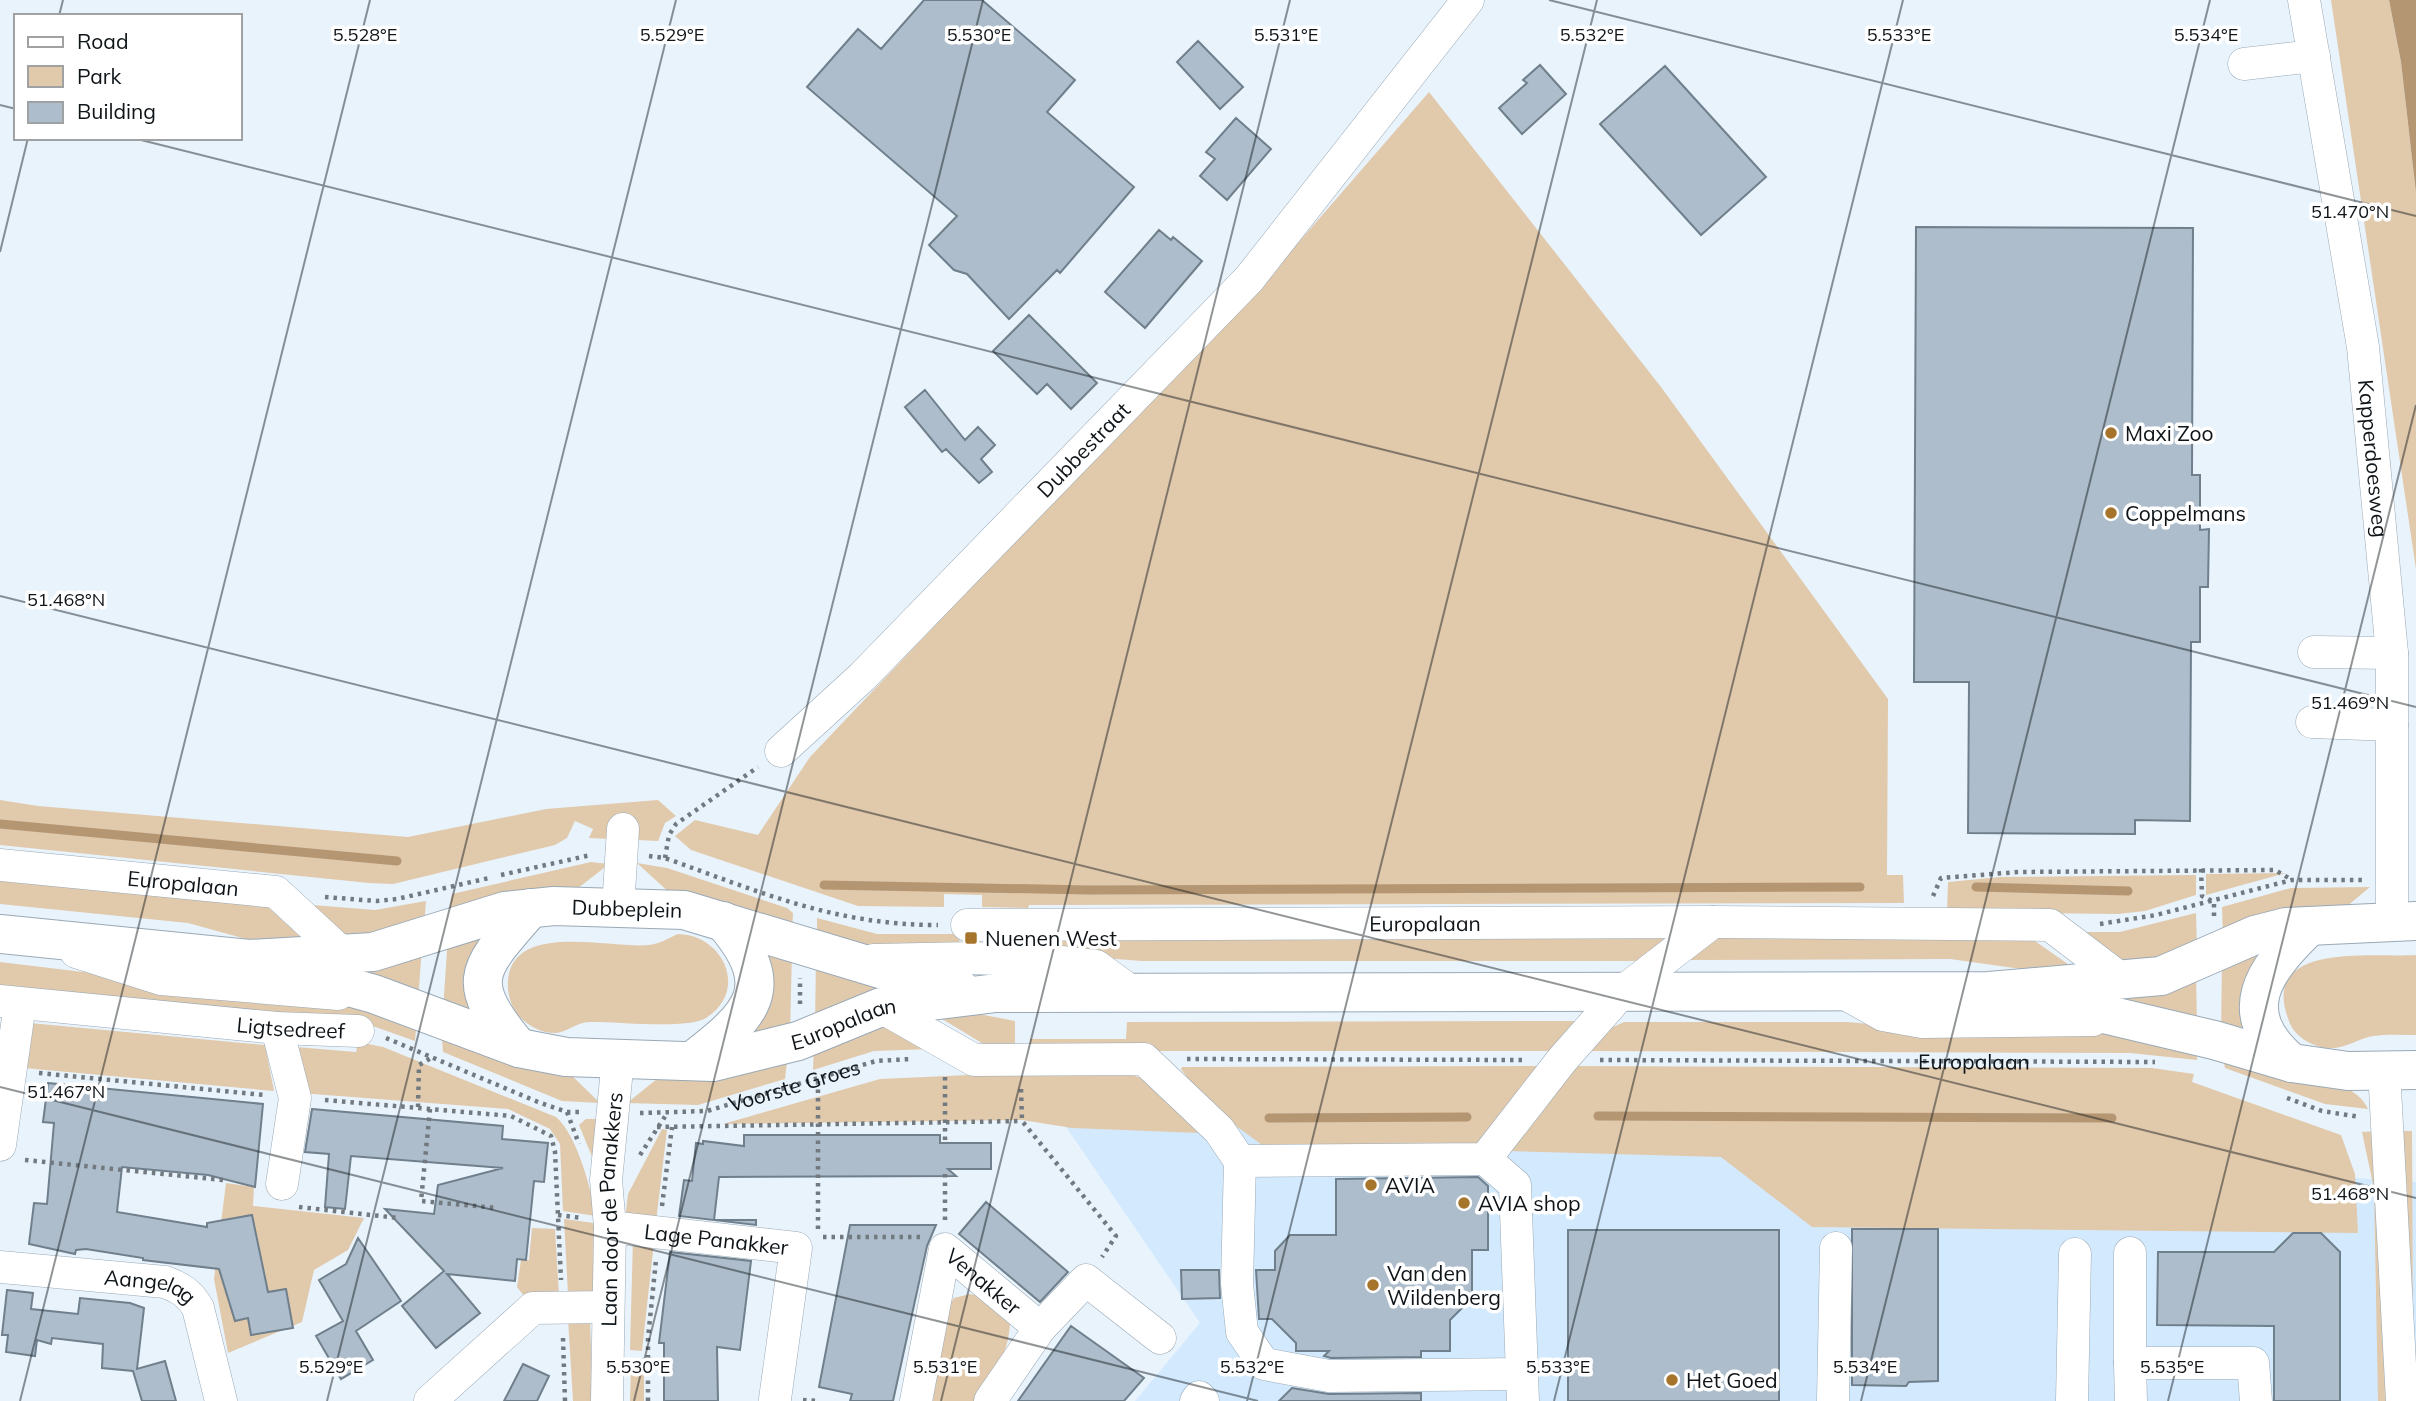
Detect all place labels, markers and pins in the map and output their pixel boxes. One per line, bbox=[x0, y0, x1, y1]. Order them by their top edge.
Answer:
place label: Maxi Zoo bbox=[2125, 420, 2214, 446]
marker: Maxi Zoo bbox=[2103, 425, 2119, 441]
place label: Coppelmans bbox=[2125, 500, 2246, 526]
marker: Coppelmans bbox=[2103, 505, 2119, 521]
place label: Nuenen West bbox=[985, 925, 1117, 951]
marker: Nuenen West bbox=[963, 930, 979, 946]
place label: AVIA bbox=[1385, 1172, 1435, 1198]
marker: AVIA bbox=[1363, 1177, 1379, 1193]
place label: AVIA shop bbox=[1478, 1190, 1581, 1216]
marker: AVIA shop bbox=[1456, 1195, 1472, 1211]
place label: Van den Wildenberg bbox=[1387, 1260, 1501, 1310]
marker: Van den Wildenberg bbox=[1365, 1277, 1381, 1293]
place label: Het Goed bbox=[1686, 1367, 1778, 1393]
marker: Het Goed bbox=[1664, 1372, 1680, 1388]

